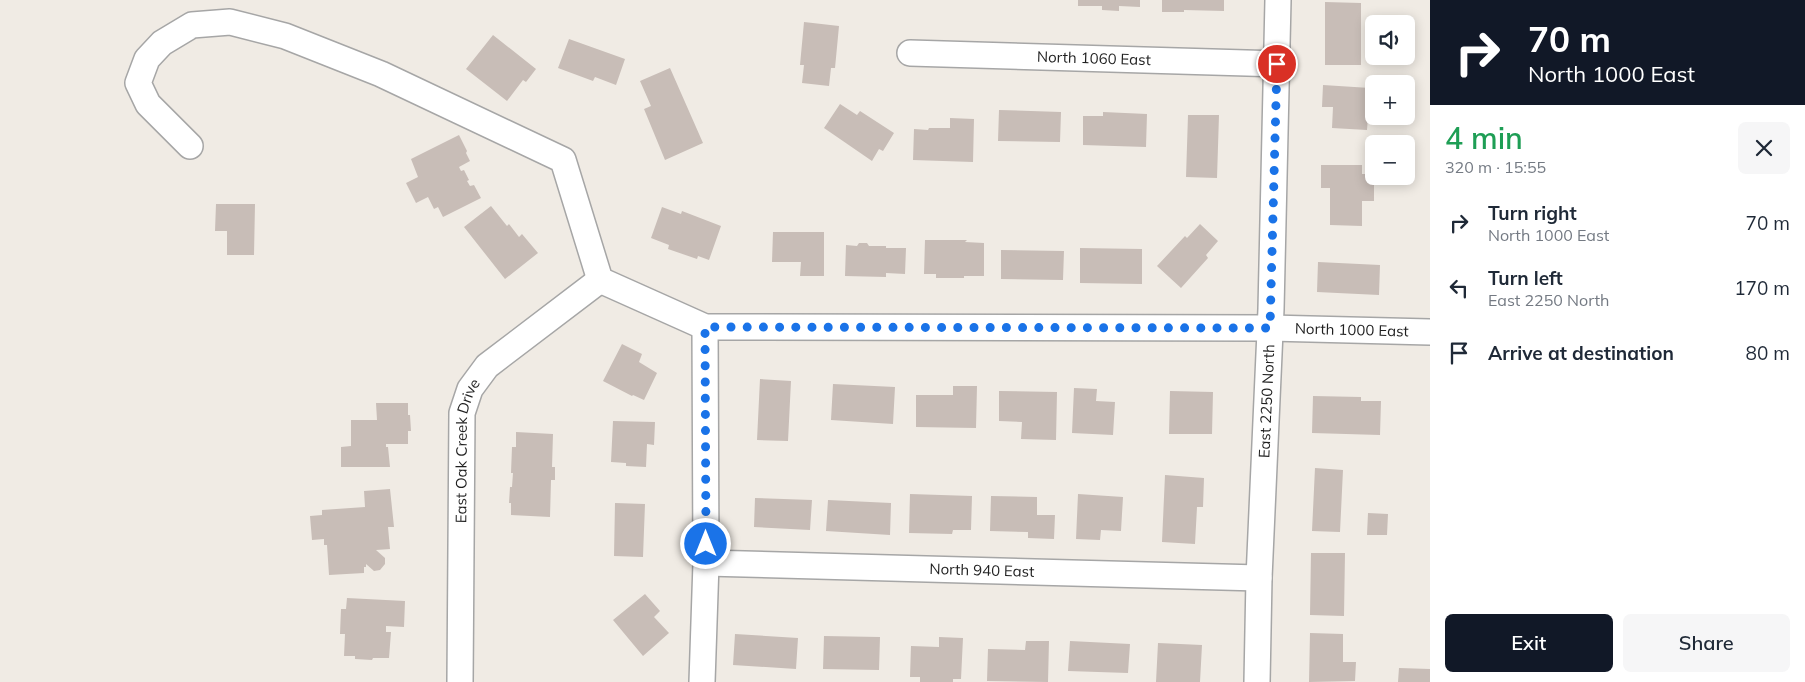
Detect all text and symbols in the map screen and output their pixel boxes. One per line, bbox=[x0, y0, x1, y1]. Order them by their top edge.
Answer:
map controls bbox=[1365, 15, 1415, 185]
button: sound bbox=[1365, 15, 1415, 65]
text: 70 m bbox=[1528, 17, 1611, 61]
icon: right bbox=[1445, 20, 1510, 85]
pin bbox=[1256, 43, 1298, 85]
street label: North 1060 East bbox=[1037, 47, 1151, 69]
icon: arrive bbox=[1263, 50, 1291, 78]
text: North 1000 East bbox=[1528, 60, 1695, 88]
button: + bbox=[1365, 75, 1415, 125]
text: 4 min bbox=[1445, 119, 1523, 157]
button: close bbox=[1738, 122, 1790, 174]
button: − bbox=[1365, 135, 1415, 185]
text: 320 m · 15:55 bbox=[1445, 157, 1546, 177]
text: Turn right bbox=[1488, 201, 1577, 225]
icon: right bbox=[1445, 209, 1473, 237]
text: 70 m bbox=[1746, 211, 1790, 235]
text: North 1000 East bbox=[1488, 225, 1609, 245]
text: Turn left bbox=[1488, 266, 1563, 290]
icon: left bbox=[1445, 274, 1473, 302]
text: 170 m bbox=[1734, 276, 1790, 300]
text: East 2250 North bbox=[1488, 290, 1609, 310]
street label: North 1000 East bbox=[1295, 319, 1409, 340]
icon: arrive bbox=[1445, 339, 1473, 367]
text: Arrive at destination bbox=[1488, 341, 1674, 365]
text: 80 m bbox=[1746, 341, 1790, 365]
street label: East 2250 North bbox=[1254, 344, 1278, 459]
street label: East Oak Creek Drive bbox=[451, 374, 484, 523]
position arrow bbox=[679, 517, 731, 569]
street label: North 940 East bbox=[929, 559, 1035, 581]
button: Exit bbox=[1445, 614, 1613, 672]
button: Share bbox=[1623, 614, 1790, 672]

